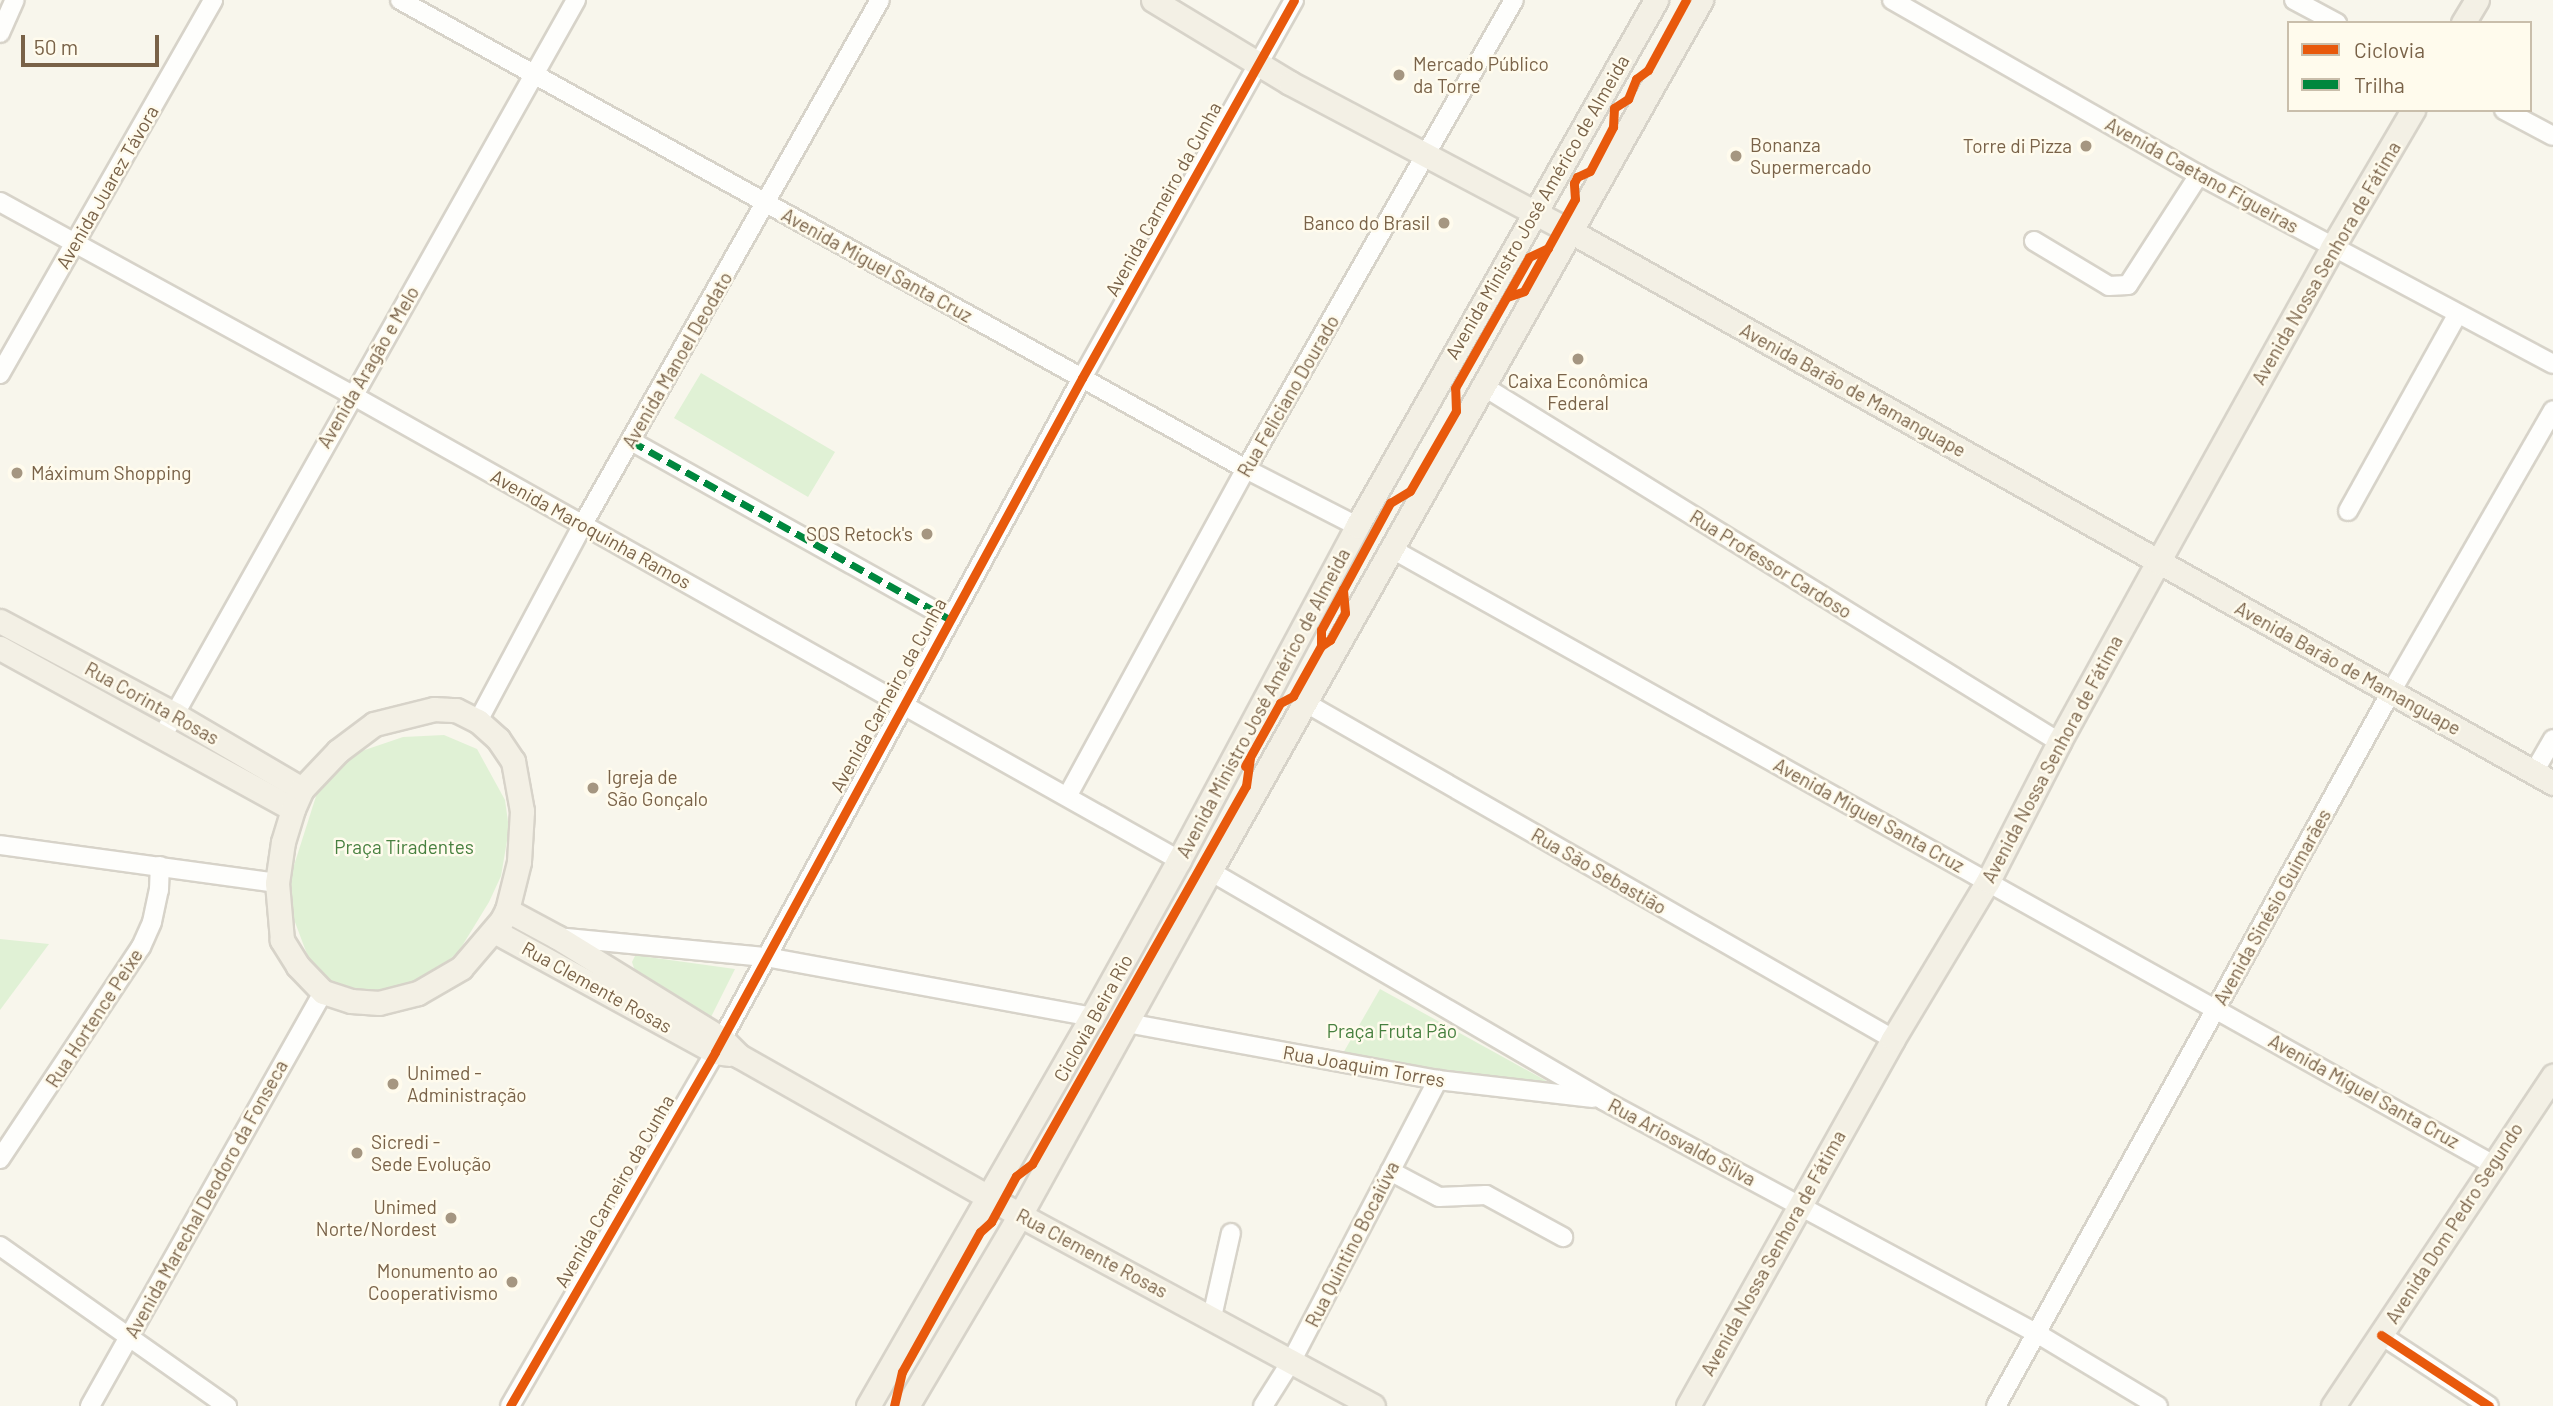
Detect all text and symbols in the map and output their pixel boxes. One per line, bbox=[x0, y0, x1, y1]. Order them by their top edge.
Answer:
scale bar bbox=[24, 21, 163, 65]
legend bbox=[2287, 21, 2532, 112]
text: 50 m bbox=[34, 34, 78, 59]
text: Ciclovia bbox=[2354, 37, 2425, 62]
street label: Avenida Ministro José Américo de Almeida bbox=[1440, 51, 1634, 363]
place label: Mercado Público da Torre bbox=[1413, 53, 1549, 97]
marker: Mercado Público da Torre bbox=[1391, 67, 1407, 83]
text: Trilha bbox=[2354, 72, 2405, 97]
street label: Avenida Carneiro da Cunha bbox=[1100, 98, 1226, 300]
street label: Avenida Juarez Távora bbox=[51, 101, 163, 273]
street label: Avenida Caetano Figueiras bbox=[2101, 112, 2303, 238]
place label: Bonanza Supermercado bbox=[1750, 134, 1872, 178]
place label: Torre di Pizza bbox=[1963, 135, 2072, 157]
street label: Avenida Nossa Senhora de Fátima bbox=[2247, 137, 2405, 389]
marker: Torre di Pizza bbox=[2078, 138, 2094, 154]
marker: Bonanza Supermercado bbox=[1728, 148, 1744, 164]
street label: Avenida Miguel Santa Cruz bbox=[778, 203, 976, 327]
place label: Banco do Brasil bbox=[1303, 212, 1430, 234]
marker: Banco do Brasil bbox=[1436, 215, 1452, 231]
street label: Avenida Manoel Deodato bbox=[617, 268, 737, 452]
street label: Avenida Aragão e Melo bbox=[312, 282, 424, 452]
street label: Rua Feliciano Dourado bbox=[1232, 311, 1344, 481]
street label: Avenida Barão de Mamanguape bbox=[1736, 318, 1970, 462]
marker: Caixa Econômica Federal bbox=[1570, 351, 1586, 367]
place label: Caixa Econômica Federal bbox=[1508, 370, 1648, 414]
place label: Máximum Shopping bbox=[31, 462, 191, 484]
street label: Avenida Maroquinha Ramos bbox=[487, 464, 695, 594]
marker: Máximum Shopping bbox=[9, 465, 25, 481]
street label: Rua Professor Cardoso bbox=[1686, 505, 1856, 623]
place label: SOS Retock's bbox=[806, 523, 913, 545]
marker: SOS Retock's bbox=[919, 526, 935, 542]
street label: Avenida Ministro José Américo de Almeida bbox=[1171, 544, 1355, 862]
street label: Avenida Carneiro da Cunha bbox=[825, 594, 951, 796]
street label: Avenida Barão de Mamanguape bbox=[2231, 596, 2465, 740]
street label: Avenida Nossa Senhora de Fátima bbox=[1977, 631, 2127, 887]
street label: Rua Corinta Rosas bbox=[81, 657, 223, 749]
street label: Avenida Miguel Santa Cruz bbox=[1770, 753, 1968, 877]
place label: Igreja de São Gonçalo bbox=[607, 766, 708, 810]
marker: Igreja de São Gonçalo bbox=[585, 780, 601, 796]
street label: Avenida Sinésio Guimarães bbox=[2209, 805, 2335, 1009]
street label: Rua São Sebastião bbox=[1527, 823, 1671, 919]
park label: Praça Tiradentes bbox=[334, 836, 474, 858]
street label: Rua Clemente Rosas bbox=[518, 936, 676, 1038]
street label: Rua Hortence Peixe bbox=[41, 944, 147, 1092]
street label: Ciclovia Beira Rio bbox=[1049, 950, 1137, 1086]
park label: Praça Fruta Pão bbox=[1327, 1020, 1457, 1042]
street label: Avenida Miguel Santa Cruz bbox=[2265, 1029, 2463, 1153]
street label: Rua Joaquim Torres bbox=[1281, 1041, 1447, 1091]
street label: Avenida Marechal Deodoro da Fonseca bbox=[120, 1056, 292, 1342]
place label: Unimed - Administração bbox=[407, 1062, 527, 1106]
marker: Unimed - Administração bbox=[385, 1076, 401, 1092]
street label: Avenida Carneiro da Cunha bbox=[549, 1091, 679, 1291]
street label: Rua Ariosvaldo Silva bbox=[1604, 1093, 1760, 1191]
street label: Avenida Dom Pedro Segundo bbox=[2380, 1118, 2528, 1328]
street label: Avenida Nossa Senhora de Fátima bbox=[1696, 1126, 1850, 1380]
place label: Sicredi - Sede Evolução bbox=[371, 1131, 491, 1175]
marker: Sicredi - Sede Evolução bbox=[349, 1145, 365, 1161]
street label: Rua Quintino Bocaiúva bbox=[1300, 1157, 1404, 1331]
place label: Unimed Norte/Nordest bbox=[316, 1196, 437, 1240]
street label: Rua Clemente Rosas bbox=[1013, 1204, 1171, 1302]
marker: Unimed Norte/Nordest bbox=[443, 1210, 459, 1226]
place label: Monumento ao Cooperativismo bbox=[368, 1260, 498, 1304]
marker: Monumento ao Cooperativismo bbox=[504, 1274, 520, 1290]

